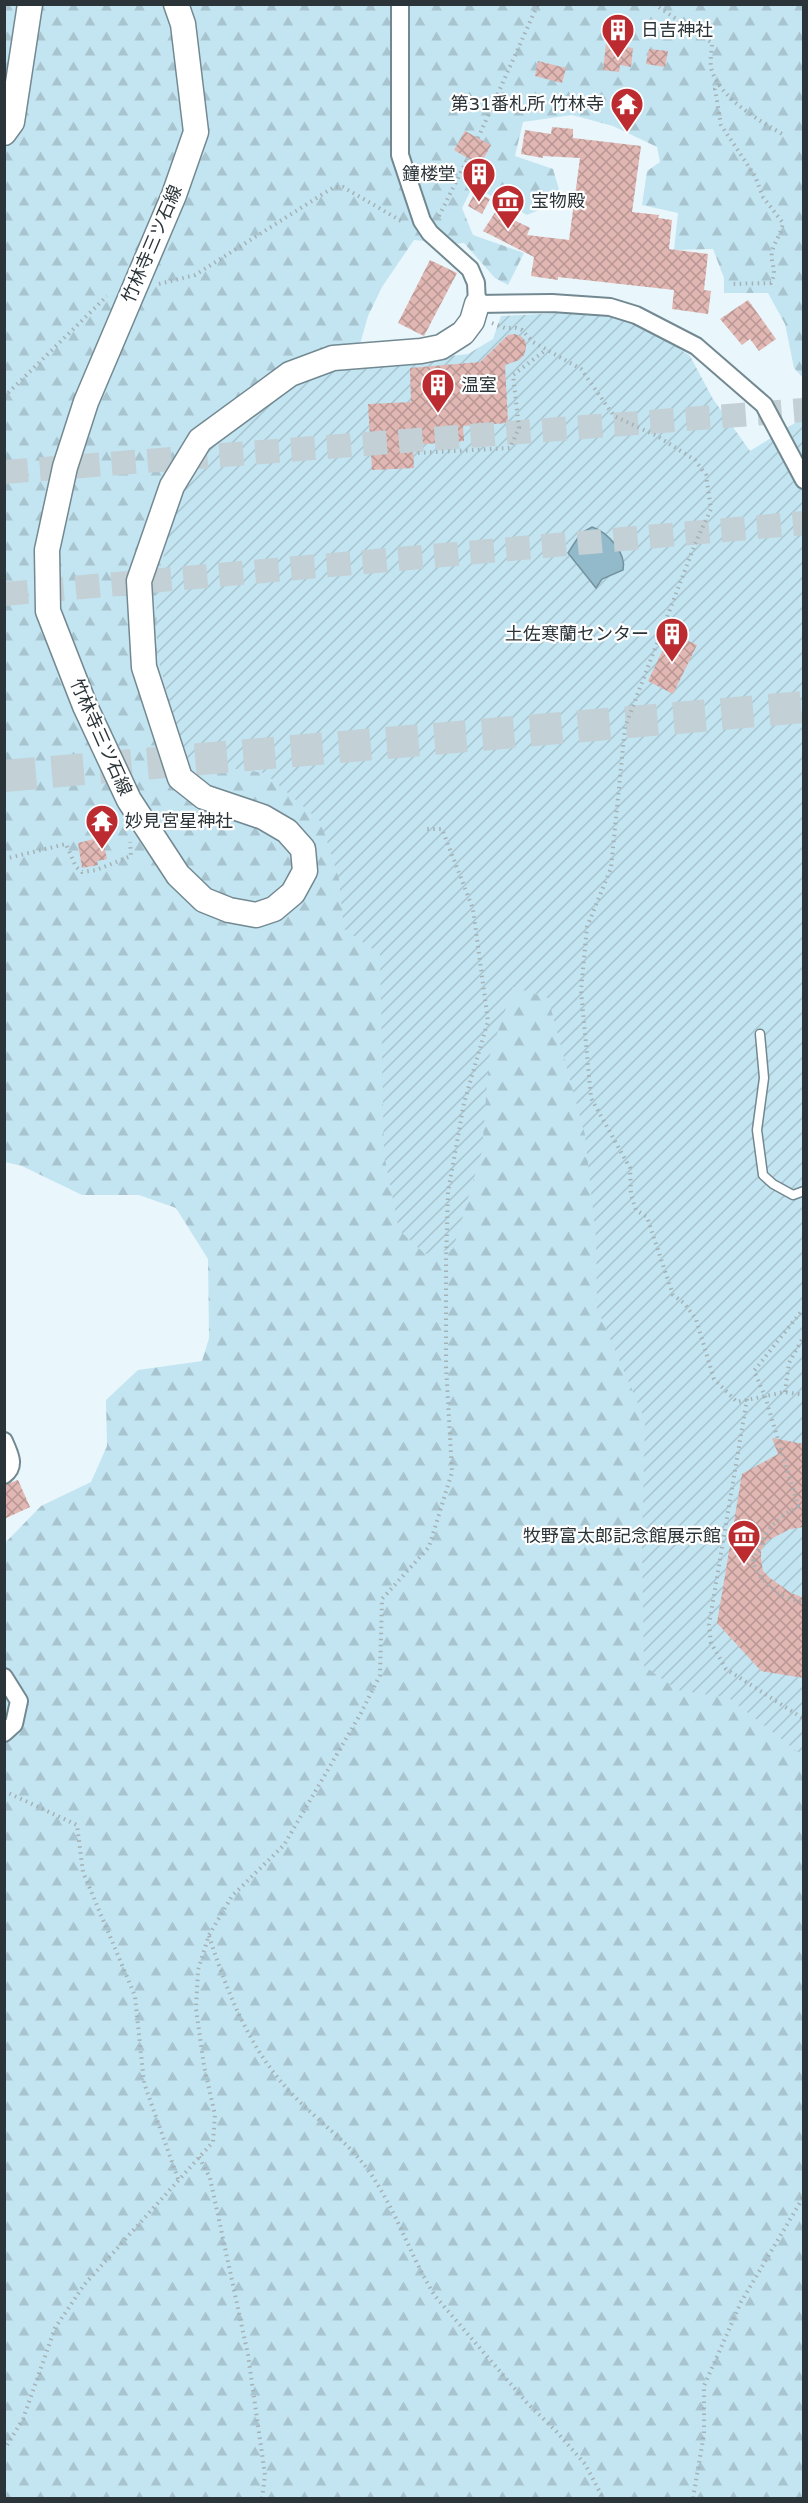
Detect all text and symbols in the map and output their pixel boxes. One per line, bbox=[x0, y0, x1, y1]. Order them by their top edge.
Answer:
building icon: 日吉神社 bbox=[600, 12, 636, 59]
place label: 日吉神社 bbox=[641, 19, 713, 41]
temple icon: 第31番札所 竹林寺 bbox=[609, 86, 645, 133]
place label: 第31番札所 竹林寺 bbox=[451, 93, 604, 115]
building icon: 鐘楼堂 bbox=[461, 156, 497, 203]
place label: 鐘楼堂 bbox=[402, 163, 456, 185]
street label: 竹林寺三ツ石線 bbox=[117, 182, 187, 306]
museum icon: 宝物殿 bbox=[490, 183, 526, 230]
place label: 宝物殿 bbox=[531, 190, 585, 212]
building icon: 温室 bbox=[420, 367, 456, 414]
place label: 温室 bbox=[461, 374, 497, 396]
building icon: 土佐寒蘭センター bbox=[654, 616, 690, 663]
place label: 土佐寒蘭センター bbox=[505, 623, 649, 645]
street label: 竹林寺三ツ石線 bbox=[65, 675, 137, 799]
temple icon: 妙見宮星神社 bbox=[84, 803, 120, 850]
place label: 妙見宮星神社 bbox=[125, 810, 233, 832]
museum icon: 牧野富太郎記念館展示館 bbox=[726, 1518, 762, 1565]
place label: 牧野富太郎記念館展示館 bbox=[523, 1525, 721, 1547]

